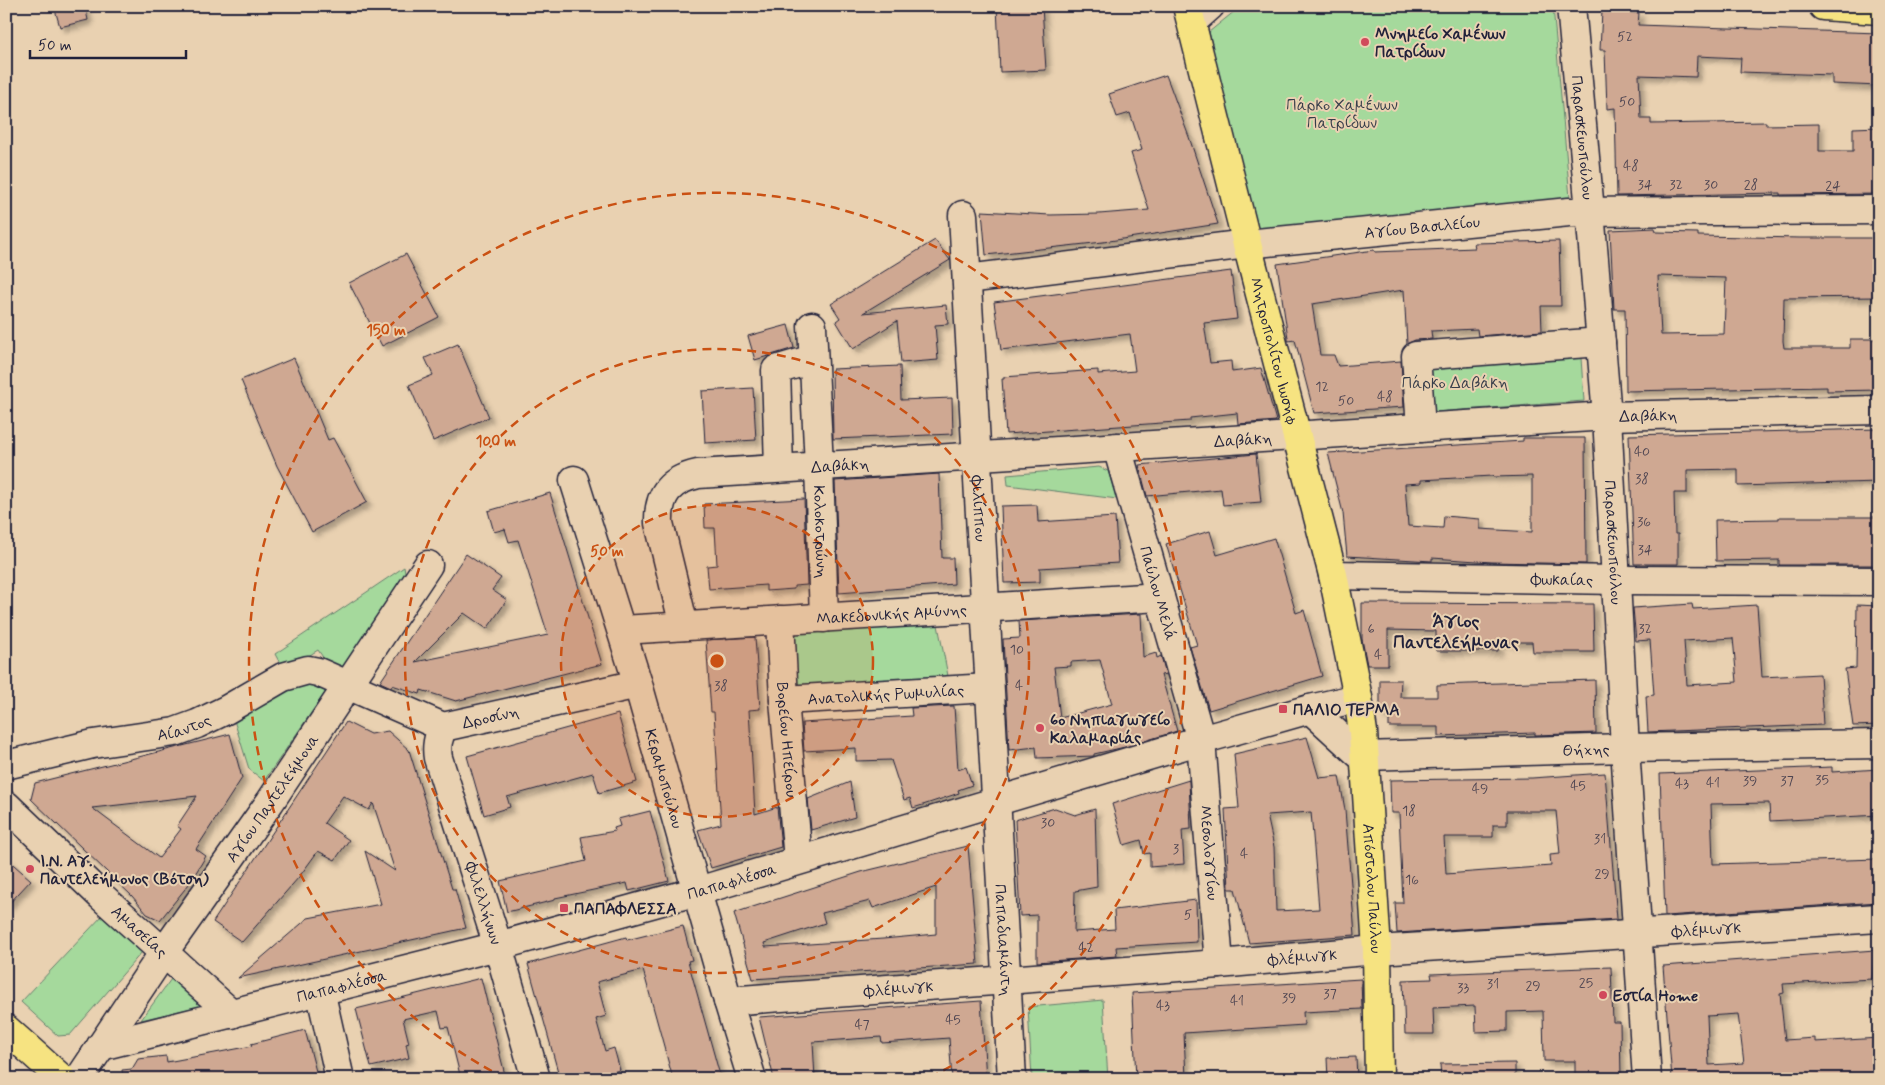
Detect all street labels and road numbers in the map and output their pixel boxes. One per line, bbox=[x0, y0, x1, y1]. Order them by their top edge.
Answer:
street label: Παρασκευοπούλου bbox=[1565, 74, 1598, 201]
street label: Αγίου Βασιλείου bbox=[1363, 212, 1481, 244]
street label: Μητροπολίτου Ιωσήφ bbox=[1244, 275, 1303, 428]
street label: Δαβάκη bbox=[1619, 405, 1678, 428]
street label: Δαβάκη bbox=[1213, 428, 1273, 453]
street label: Δαβάκη bbox=[810, 454, 870, 479]
street label: Φιλίππου bbox=[966, 474, 991, 542]
street label: Παρασκευοπούλου bbox=[1598, 479, 1626, 605]
street label: Κολοκοτρώνη bbox=[808, 485, 832, 579]
street label: Παύλου Μελά bbox=[1134, 544, 1181, 643]
street label: Φωκαίας bbox=[1530, 569, 1593, 592]
street label: Μακεδονικής Αμύνης bbox=[815, 600, 968, 630]
street label: Ανατολικής Ρωμυλίας bbox=[807, 680, 965, 711]
street label: Βορείου Ηπείρου bbox=[771, 682, 801, 798]
street label: Δροσίνη bbox=[460, 702, 521, 734]
street label: Αίαντος bbox=[156, 710, 215, 746]
street label: Κεραμοπούλου bbox=[639, 727, 687, 831]
street label: Αγίου Παντελεήμονα bbox=[222, 730, 324, 867]
street label: Θήχης bbox=[1562, 739, 1610, 762]
street label: Μεσολογγίου bbox=[1194, 805, 1223, 901]
street label: Απόστολου Παύλου bbox=[1357, 823, 1386, 954]
street label: Φιλελλήνων bbox=[459, 858, 506, 947]
street label: Παπαφλέσσα bbox=[685, 859, 779, 905]
street label: Παπαδιαμάντη bbox=[989, 883, 1016, 997]
street label: Αμασείας bbox=[106, 901, 172, 963]
street label: Φλέμινγκ bbox=[1670, 918, 1742, 943]
street label: Φλέμινγκ bbox=[1266, 945, 1338, 972]
street label: Παπαφλέσσα bbox=[295, 965, 389, 1008]
street label: Φλέμινγκ bbox=[862, 977, 934, 1003]

